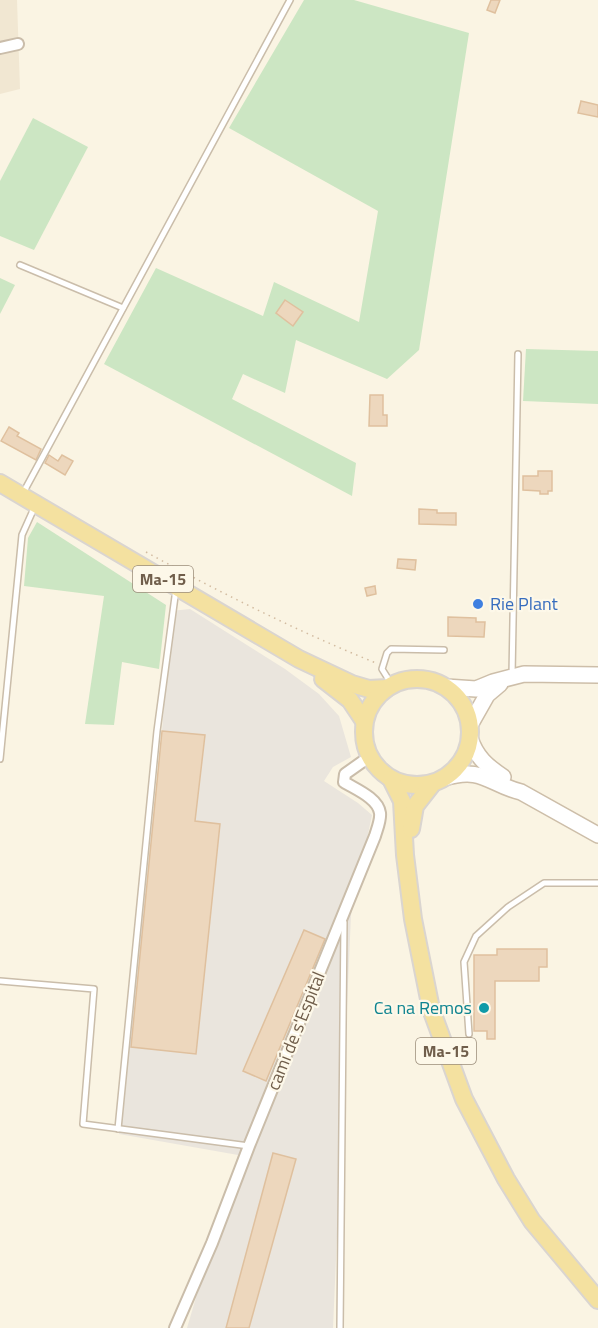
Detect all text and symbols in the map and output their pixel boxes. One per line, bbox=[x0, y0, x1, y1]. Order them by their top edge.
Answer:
road number: Ma-15 bbox=[133, 566, 193, 592]
place label: Rie Plant bbox=[490, 590, 559, 617]
marker: Rie Plant bbox=[471, 597, 485, 611]
street label: camí de s'Espital bbox=[259, 967, 332, 1094]
place label: Ca na Remos bbox=[374, 994, 472, 1021]
marker: Ca na Remos bbox=[477, 1001, 491, 1015]
road number: Ma-15 bbox=[416, 1038, 476, 1064]

